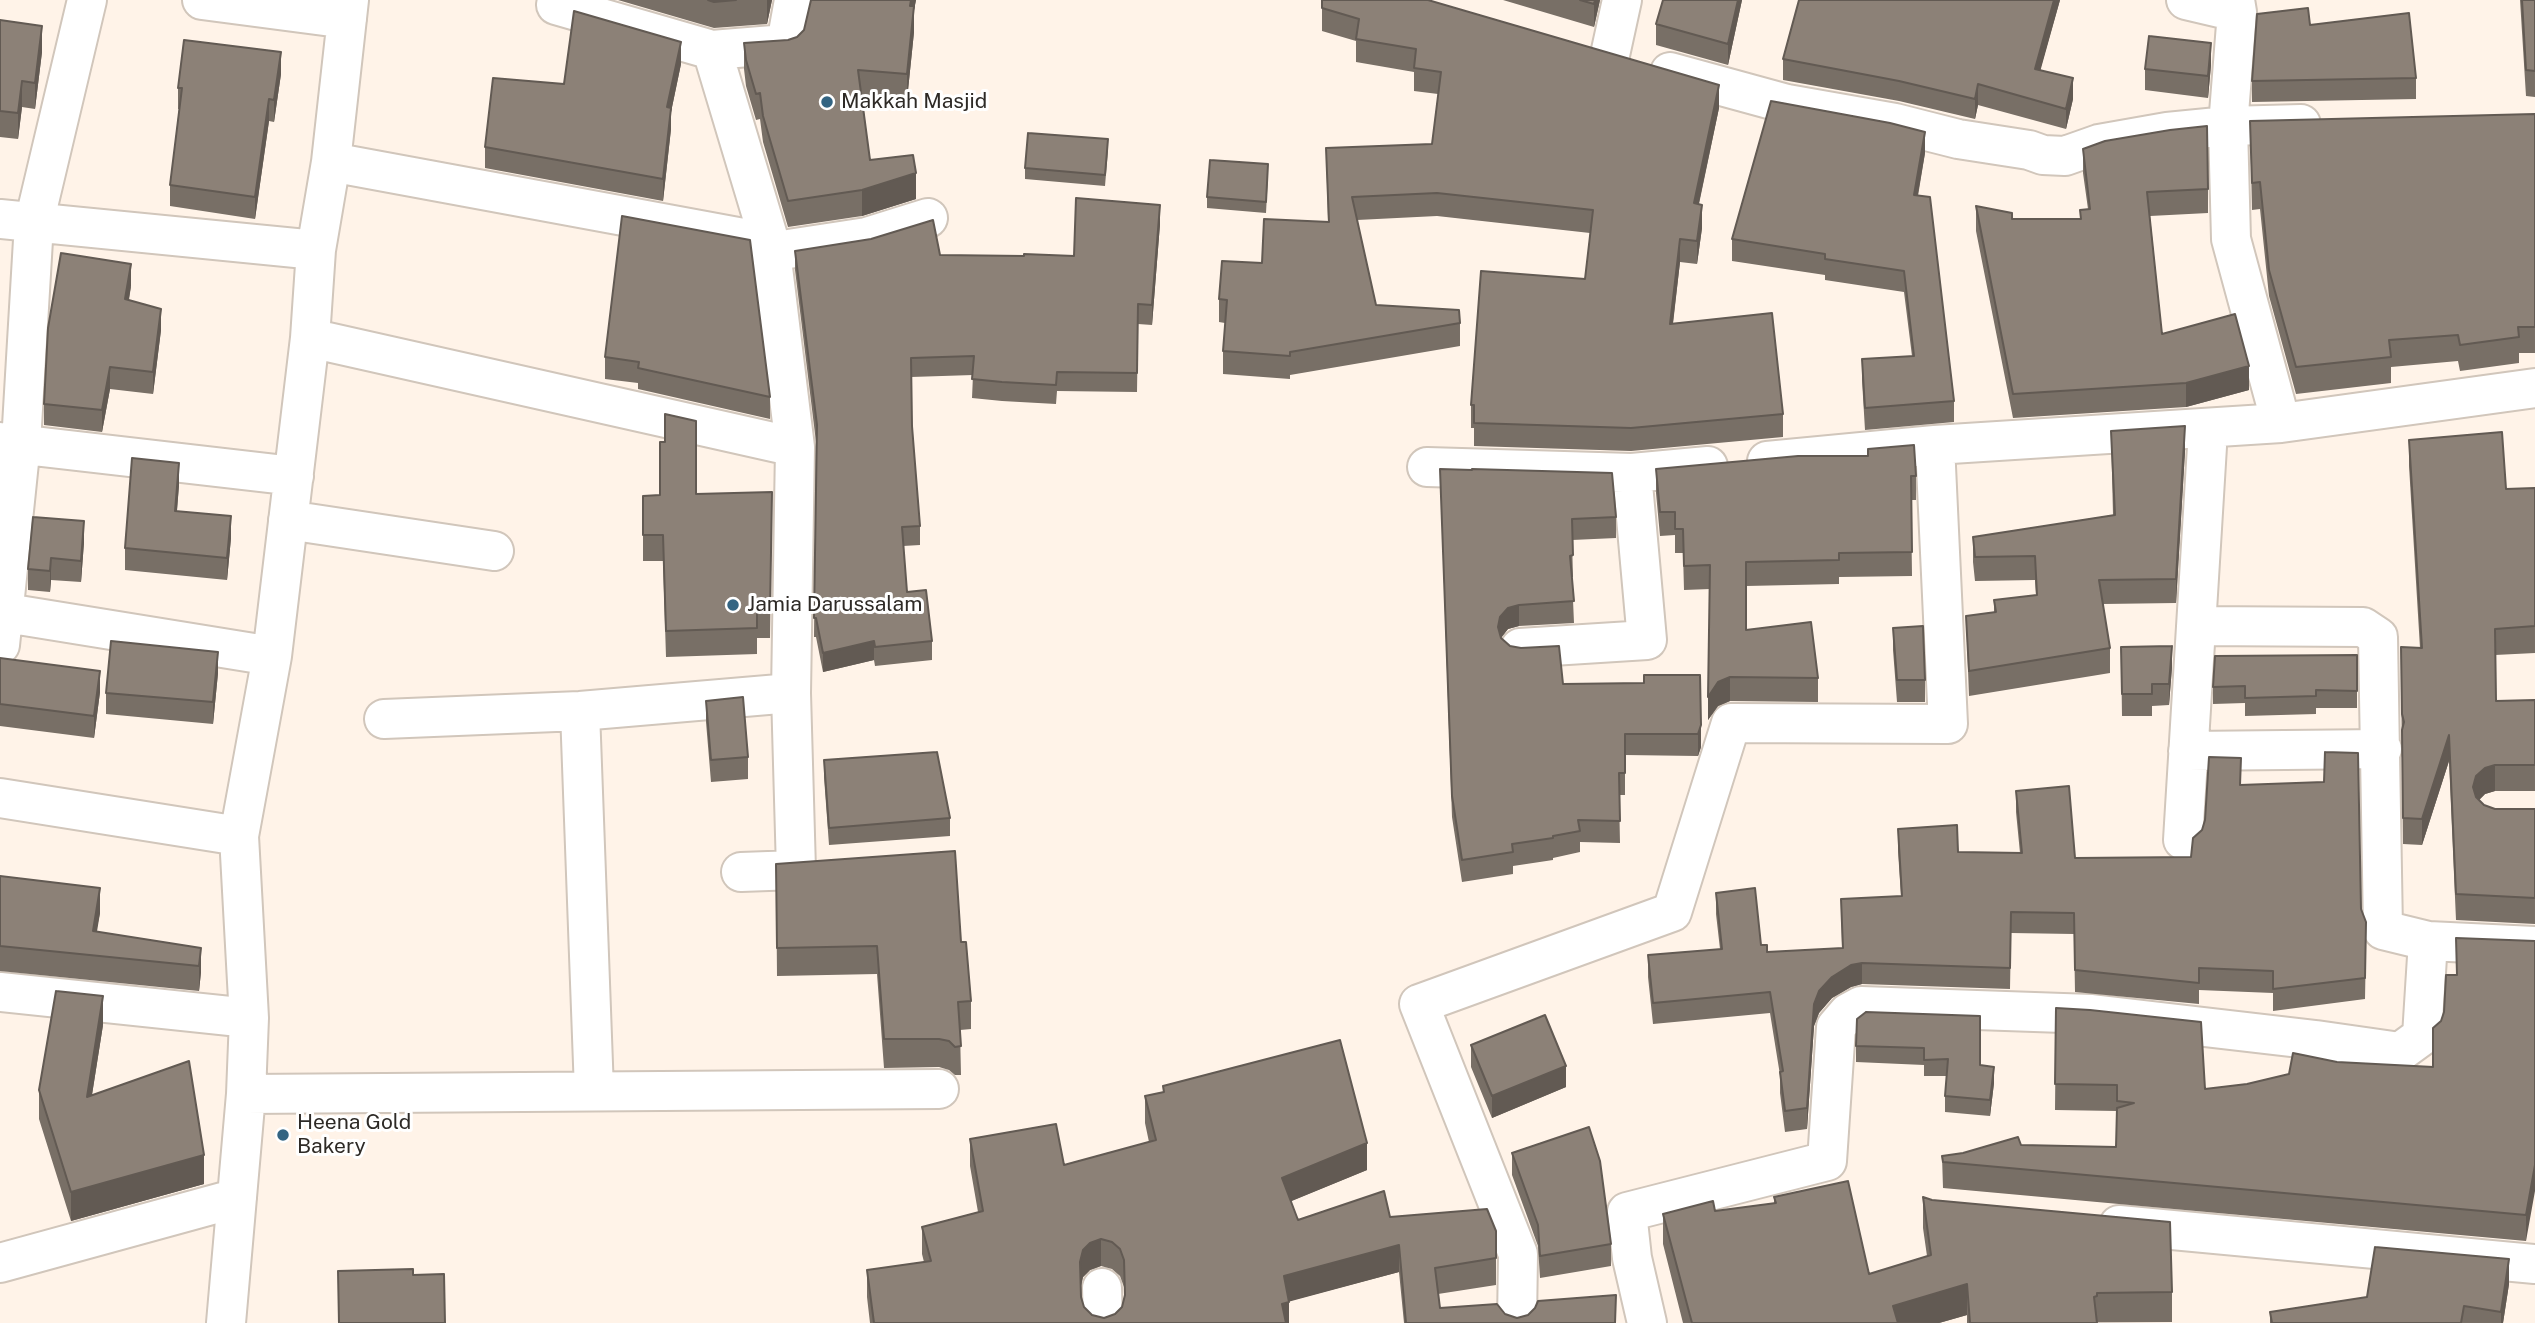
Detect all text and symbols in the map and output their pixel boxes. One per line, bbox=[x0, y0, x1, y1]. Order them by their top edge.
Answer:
place label: Makkah Masjid bbox=[841, 89, 987, 115]
marker: Makkah Masjid bbox=[819, 94, 835, 110]
place label: Jamia Darussalam bbox=[747, 592, 922, 618]
marker: Jamia Darussalam bbox=[725, 597, 741, 613]
place label: Heena Gold Bakery bbox=[297, 1110, 411, 1160]
marker: Heena Gold Bakery bbox=[275, 1127, 291, 1143]

